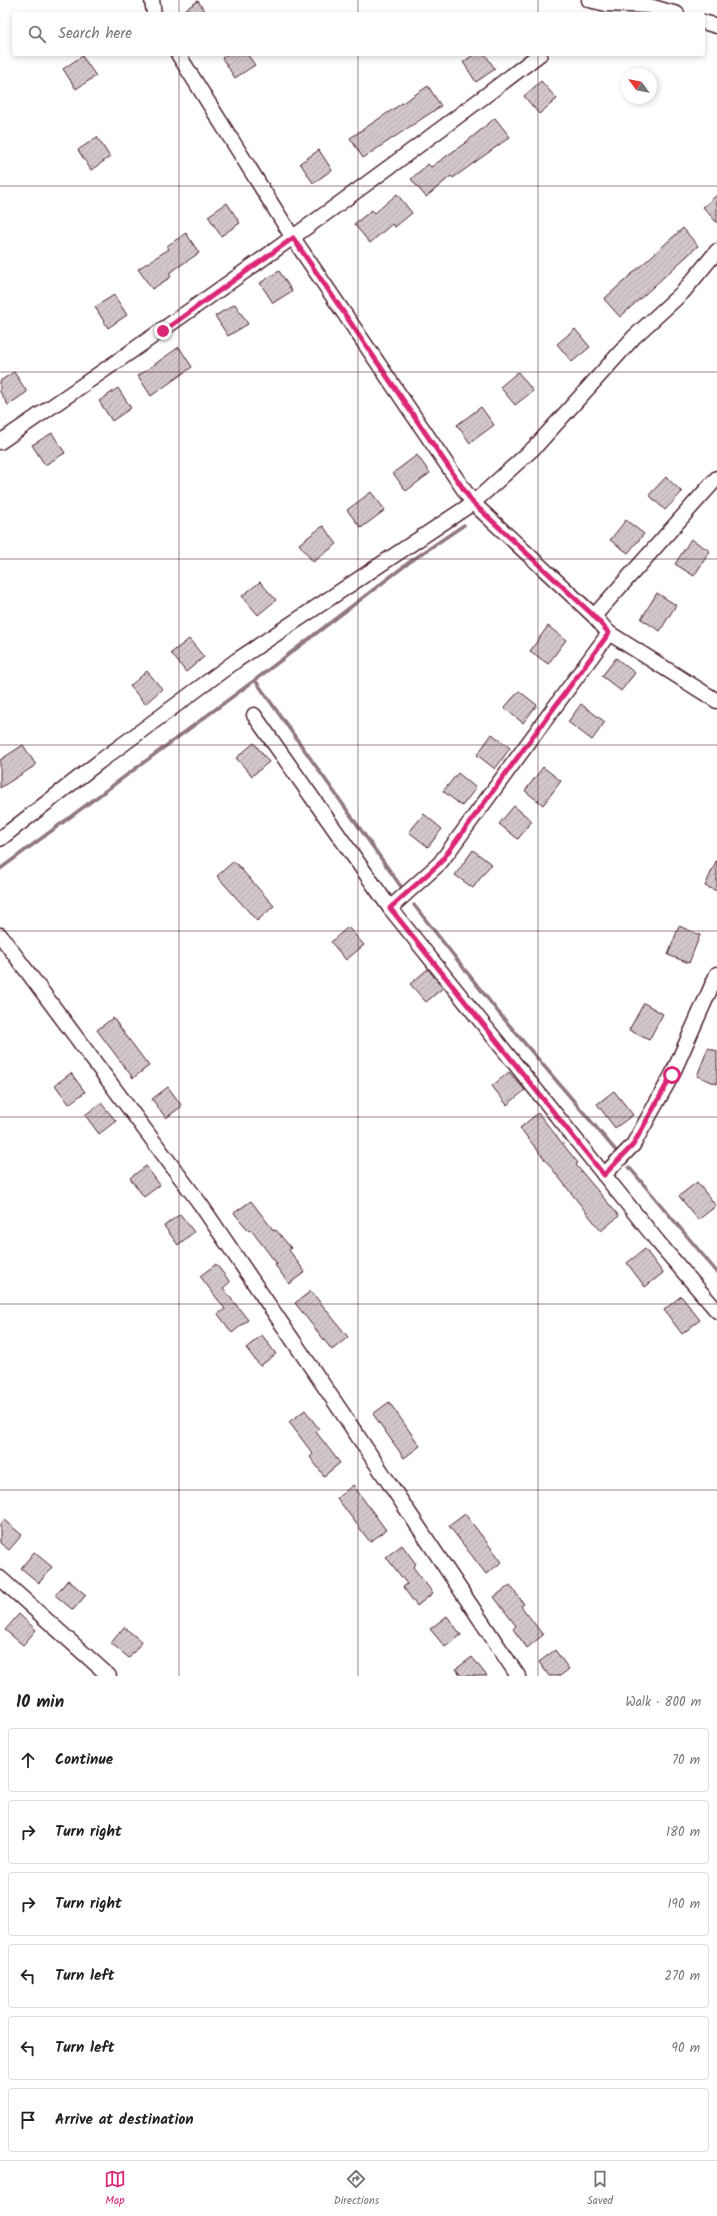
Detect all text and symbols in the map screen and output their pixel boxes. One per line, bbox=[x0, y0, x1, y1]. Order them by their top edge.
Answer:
search box bbox=[12, 12, 705, 56]
text: Search here bbox=[58, 22, 132, 46]
icon: search bbox=[26, 23, 48, 45]
north arrow bbox=[621, 68, 657, 104]
route end bbox=[154, 322, 172, 340]
route start bbox=[663, 1066, 681, 1084]
text: 10 min bbox=[16, 1689, 64, 1716]
text: Walk · 800 m bbox=[626, 1692, 701, 1713]
text: Continue bbox=[55, 1748, 113, 1772]
icon: ahead bbox=[17, 1749, 39, 1771]
text: 70 m bbox=[672, 1750, 700, 1771]
text: Turn right bbox=[55, 1820, 122, 1844]
icon: right bbox=[17, 1821, 39, 1843]
text: 180 m bbox=[666, 1822, 700, 1843]
text: Turn right bbox=[55, 1892, 122, 1916]
icon: right bbox=[17, 1893, 39, 1915]
text: 190 m bbox=[668, 1894, 700, 1915]
text: Turn left bbox=[55, 1964, 115, 1988]
icon: left bbox=[17, 1965, 39, 1987]
text: 270 m bbox=[664, 1966, 700, 1987]
text: Turn left bbox=[55, 2036, 115, 2060]
icon: left bbox=[17, 2037, 39, 2059]
text: 90 m bbox=[672, 2038, 700, 2059]
text: Arrive at destination bbox=[55, 2108, 194, 2132]
icon: arrive bbox=[17, 2109, 39, 2131]
tab: Map bbox=[104, 2168, 126, 2210]
tab: Directions bbox=[334, 2168, 379, 2210]
tab: Saved bbox=[587, 2168, 613, 2210]

